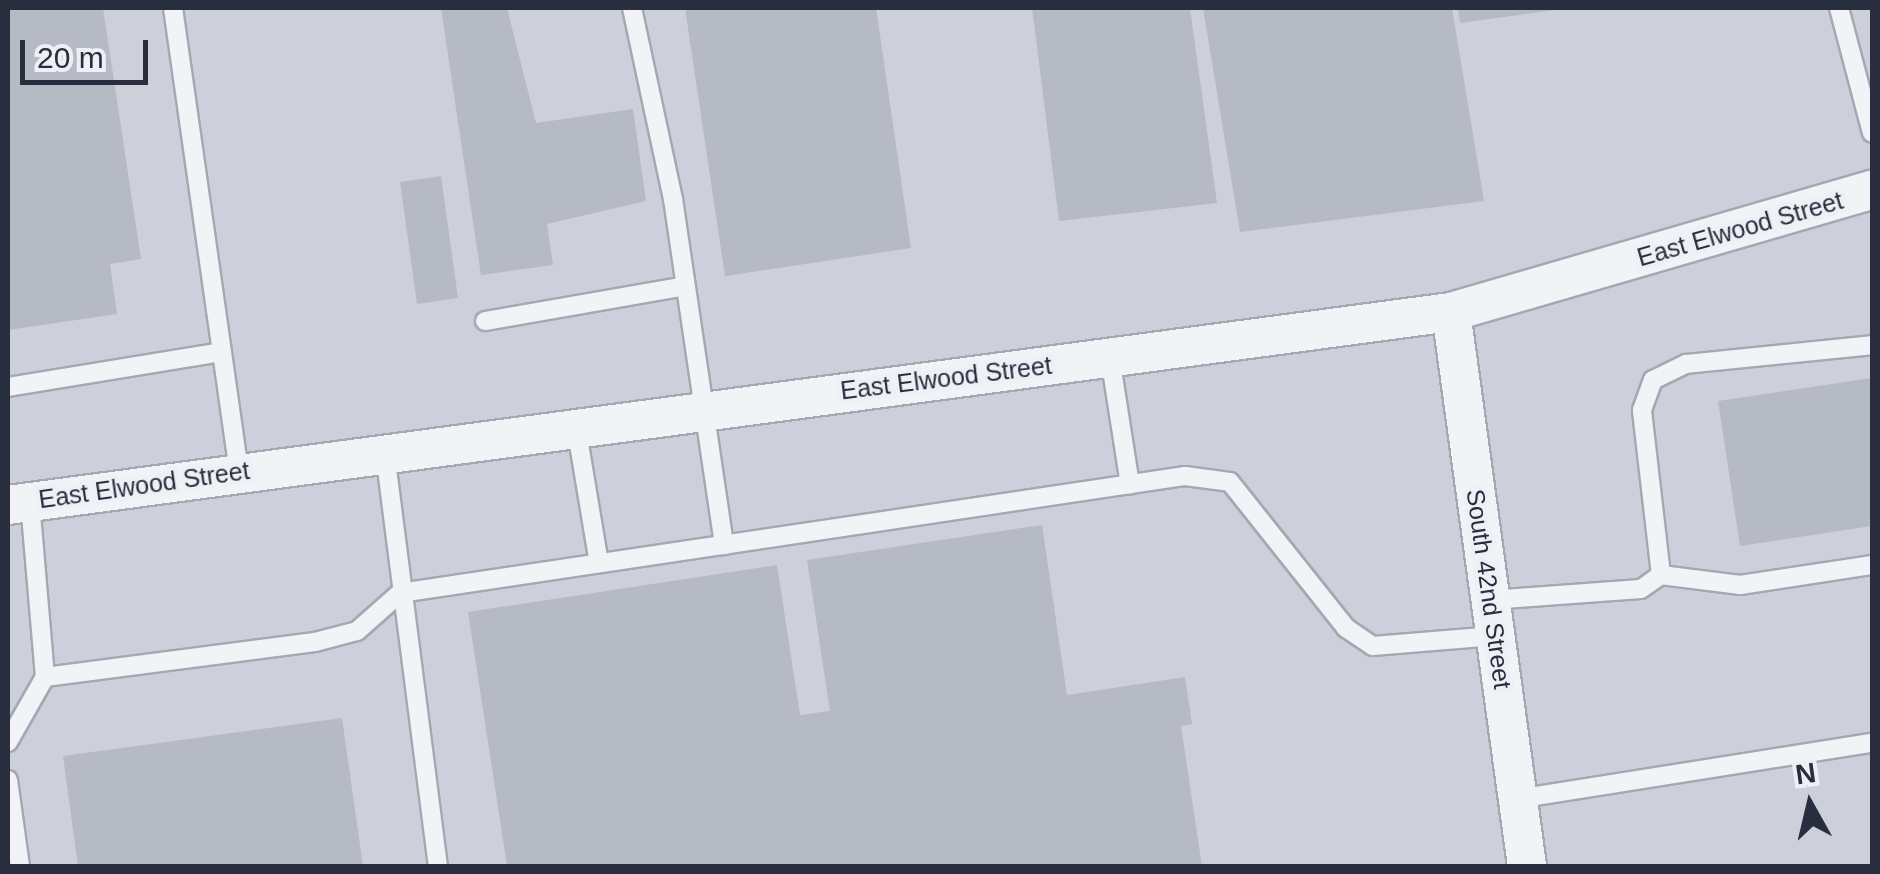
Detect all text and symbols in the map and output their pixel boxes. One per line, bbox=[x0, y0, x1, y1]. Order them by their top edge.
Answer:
scale bar bbox=[25, 20, 152, 82]
text: 20 m bbox=[37, 41, 104, 74]
street label: East Elwood Street bbox=[1634, 185, 1846, 273]
street label: East Elwood Street bbox=[839, 350, 1053, 406]
street label: East Elwood Street bbox=[37, 455, 251, 515]
street label: South 42nd Street bbox=[1460, 487, 1518, 691]
north arrow bbox=[1760, 754, 1860, 854]
text: N bbox=[1794, 757, 1818, 791]

